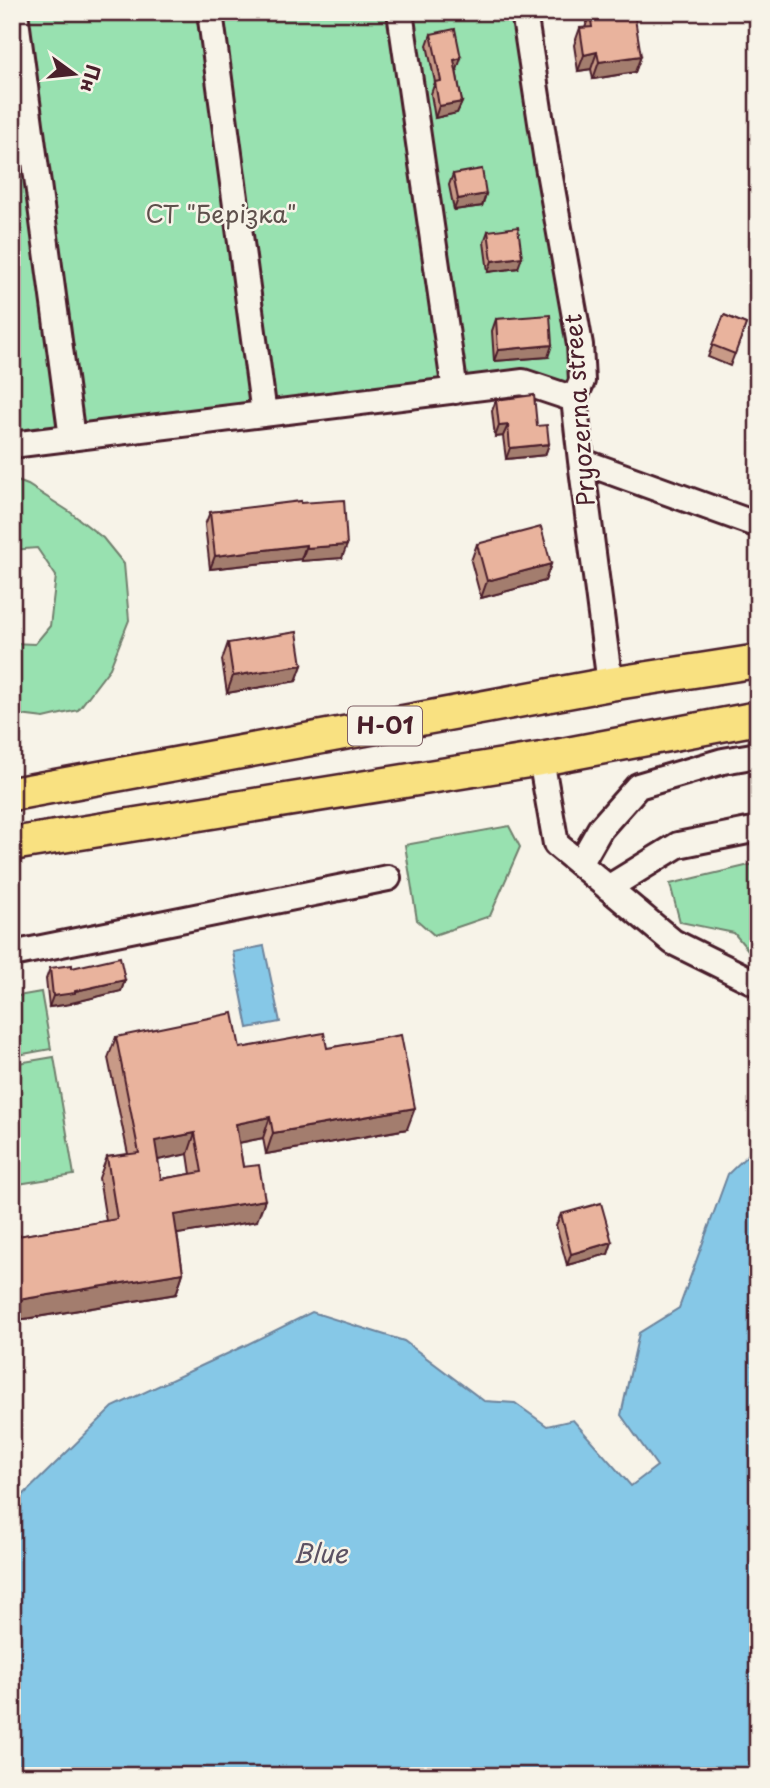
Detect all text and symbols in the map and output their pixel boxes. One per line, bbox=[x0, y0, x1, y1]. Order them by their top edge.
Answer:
north arrow bbox=[38, 38, 108, 108]
text: Пн bbox=[74, 62, 108, 96]
park label: СТ "Берізка" bbox=[145, 195, 297, 231]
street label: Pryozerna street bbox=[553, 313, 603, 507]
road number: Н-01 bbox=[348, 706, 422, 746]
water label: Blue bbox=[293, 1533, 349, 1572]

